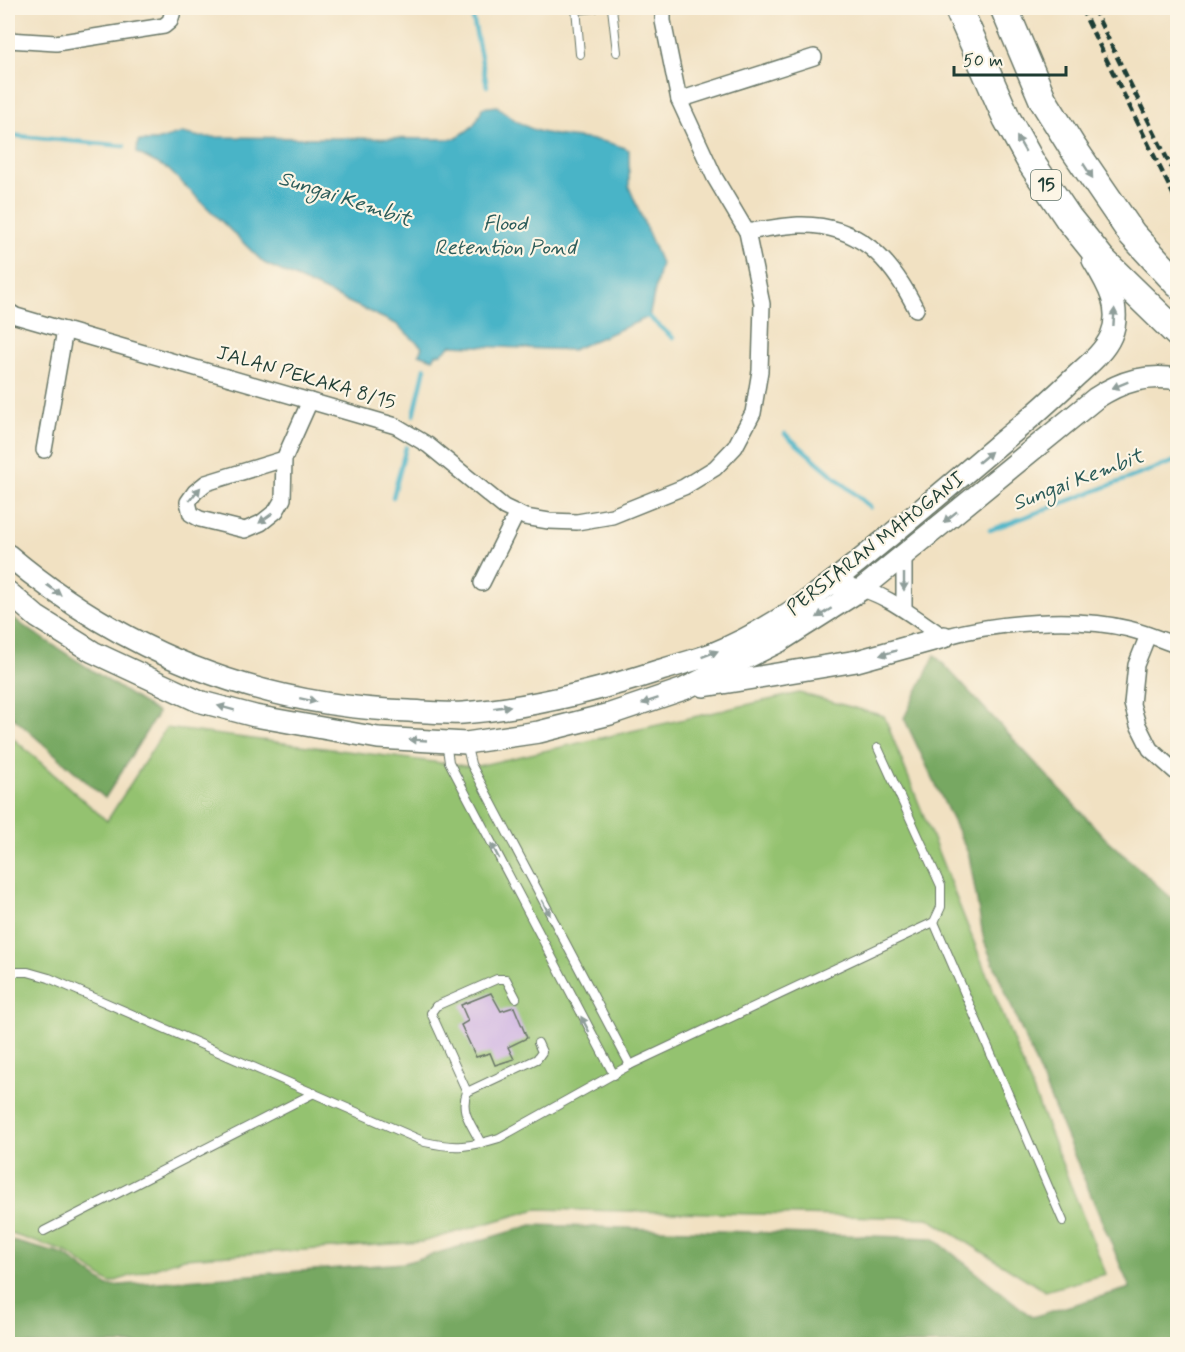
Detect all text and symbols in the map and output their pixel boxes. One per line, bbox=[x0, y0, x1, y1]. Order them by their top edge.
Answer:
scale bar bbox=[954, 39, 1066, 77]
text: 50 m bbox=[963, 49, 1003, 73]
one-way arrow bbox=[1016, 135, 1026, 152]
one-way arrow bbox=[1082, 163, 1093, 179]
water label: Sungai Kembit bbox=[274, 164, 417, 236]
road number: 15 bbox=[1031, 170, 1061, 200]
water label: Flood Retention Pond bbox=[434, 210, 578, 262]
one-way arrow bbox=[1109, 307, 1118, 326]
street label: JALAN PEKAKA 8/15 bbox=[213, 339, 399, 417]
one-way arrow bbox=[1111, 380, 1129, 390]
water label: Sungai Kembit bbox=[1009, 442, 1150, 520]
one-way arrow bbox=[977, 451, 992, 464]
street label: PERSIARAN MAHOGANI bbox=[781, 466, 971, 622]
one-way arrow bbox=[188, 487, 201, 502]
one-way arrow bbox=[943, 510, 958, 523]
one-way arrow bbox=[259, 512, 275, 524]
one-way arrow bbox=[899, 572, 909, 591]
one-way arrow bbox=[46, 584, 62, 596]
one-way arrow bbox=[815, 608, 832, 619]
one-way arrow bbox=[701, 648, 719, 658]
one-way arrow bbox=[879, 649, 897, 658]
one-way arrow bbox=[298, 696, 317, 706]
one-way arrow bbox=[641, 696, 659, 706]
one-way arrow bbox=[217, 703, 235, 712]
one-way arrow bbox=[492, 703, 511, 712]
one-way arrow bbox=[409, 735, 428, 745]
one-way arrow bbox=[490, 842, 500, 859]
one-way arrow bbox=[541, 899, 551, 917]
one-way arrow bbox=[580, 1015, 590, 1032]

